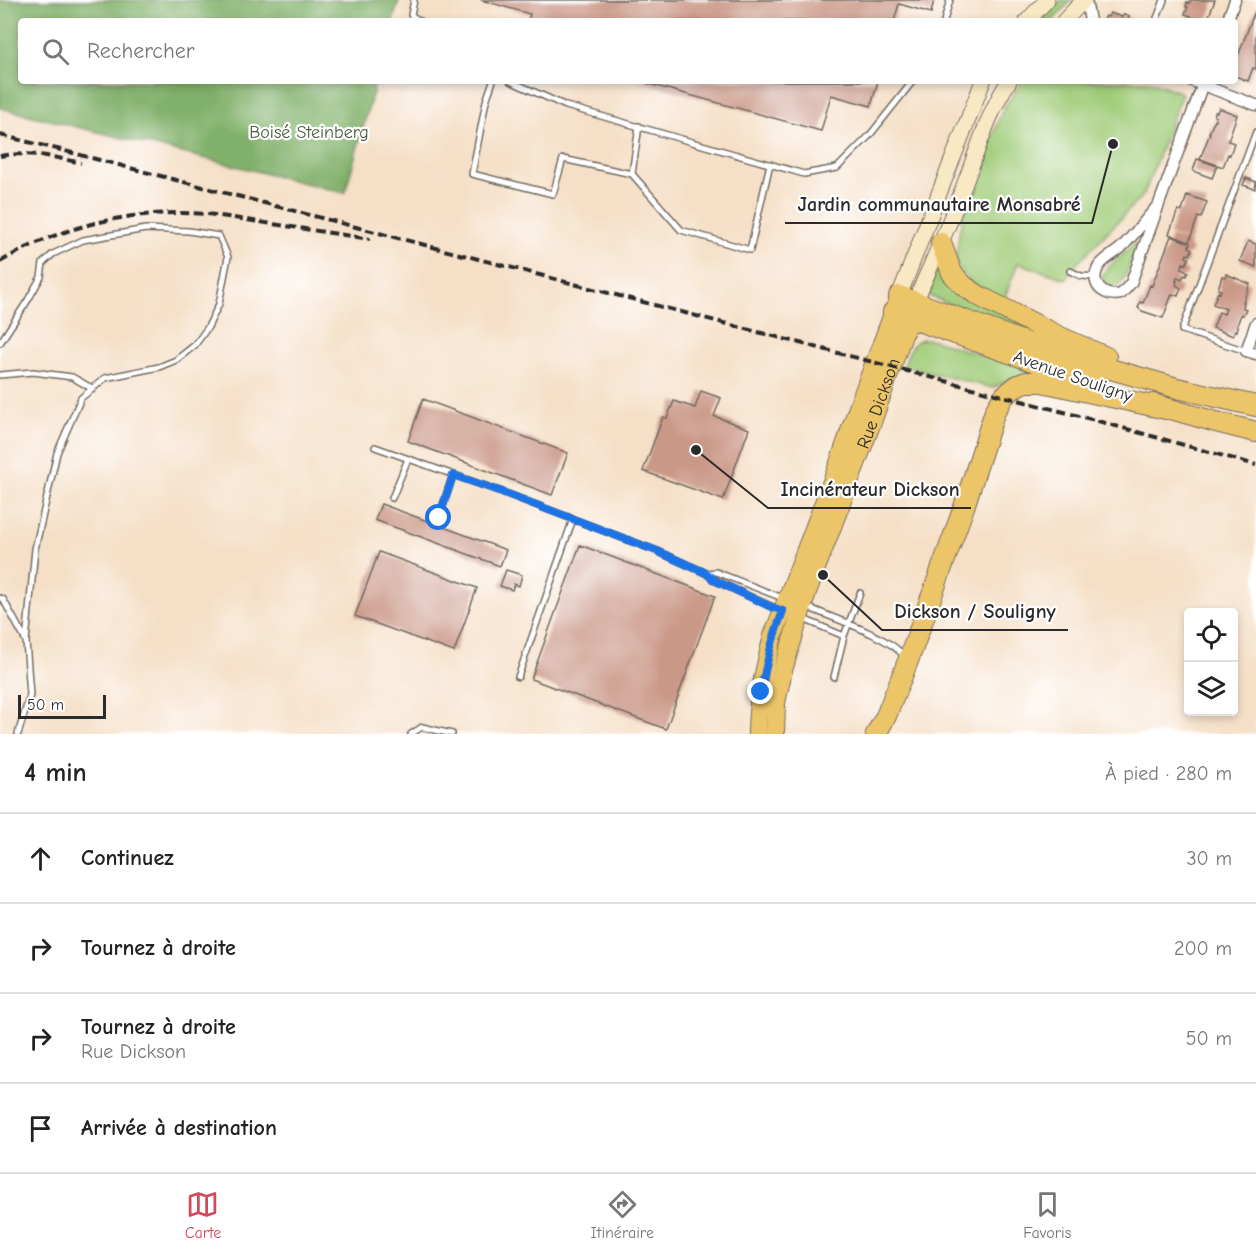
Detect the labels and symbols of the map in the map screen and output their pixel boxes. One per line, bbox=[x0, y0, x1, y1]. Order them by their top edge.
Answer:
park label: Boisé Steinberg bbox=[249, 122, 369, 143]
callout: Jardin communautaire Monsabré bbox=[785, 185, 1092, 223]
text: Jardin communautaire Monsabré bbox=[798, 193, 1081, 216]
street label: Avenue Souligny bbox=[1010, 346, 1136, 407]
street label: Rue Dickson bbox=[853, 356, 905, 452]
callout: Incinérateur Dickson bbox=[768, 470, 971, 508]
text: Incinérateur Dickson bbox=[780, 478, 960, 501]
route start bbox=[425, 504, 451, 530]
callout: Dickson / Souligny bbox=[882, 592, 1068, 630]
text: Dickson / Souligny bbox=[894, 600, 1057, 623]
route end bbox=[747, 678, 773, 704]
scale bar bbox=[18, 692, 106, 720]

